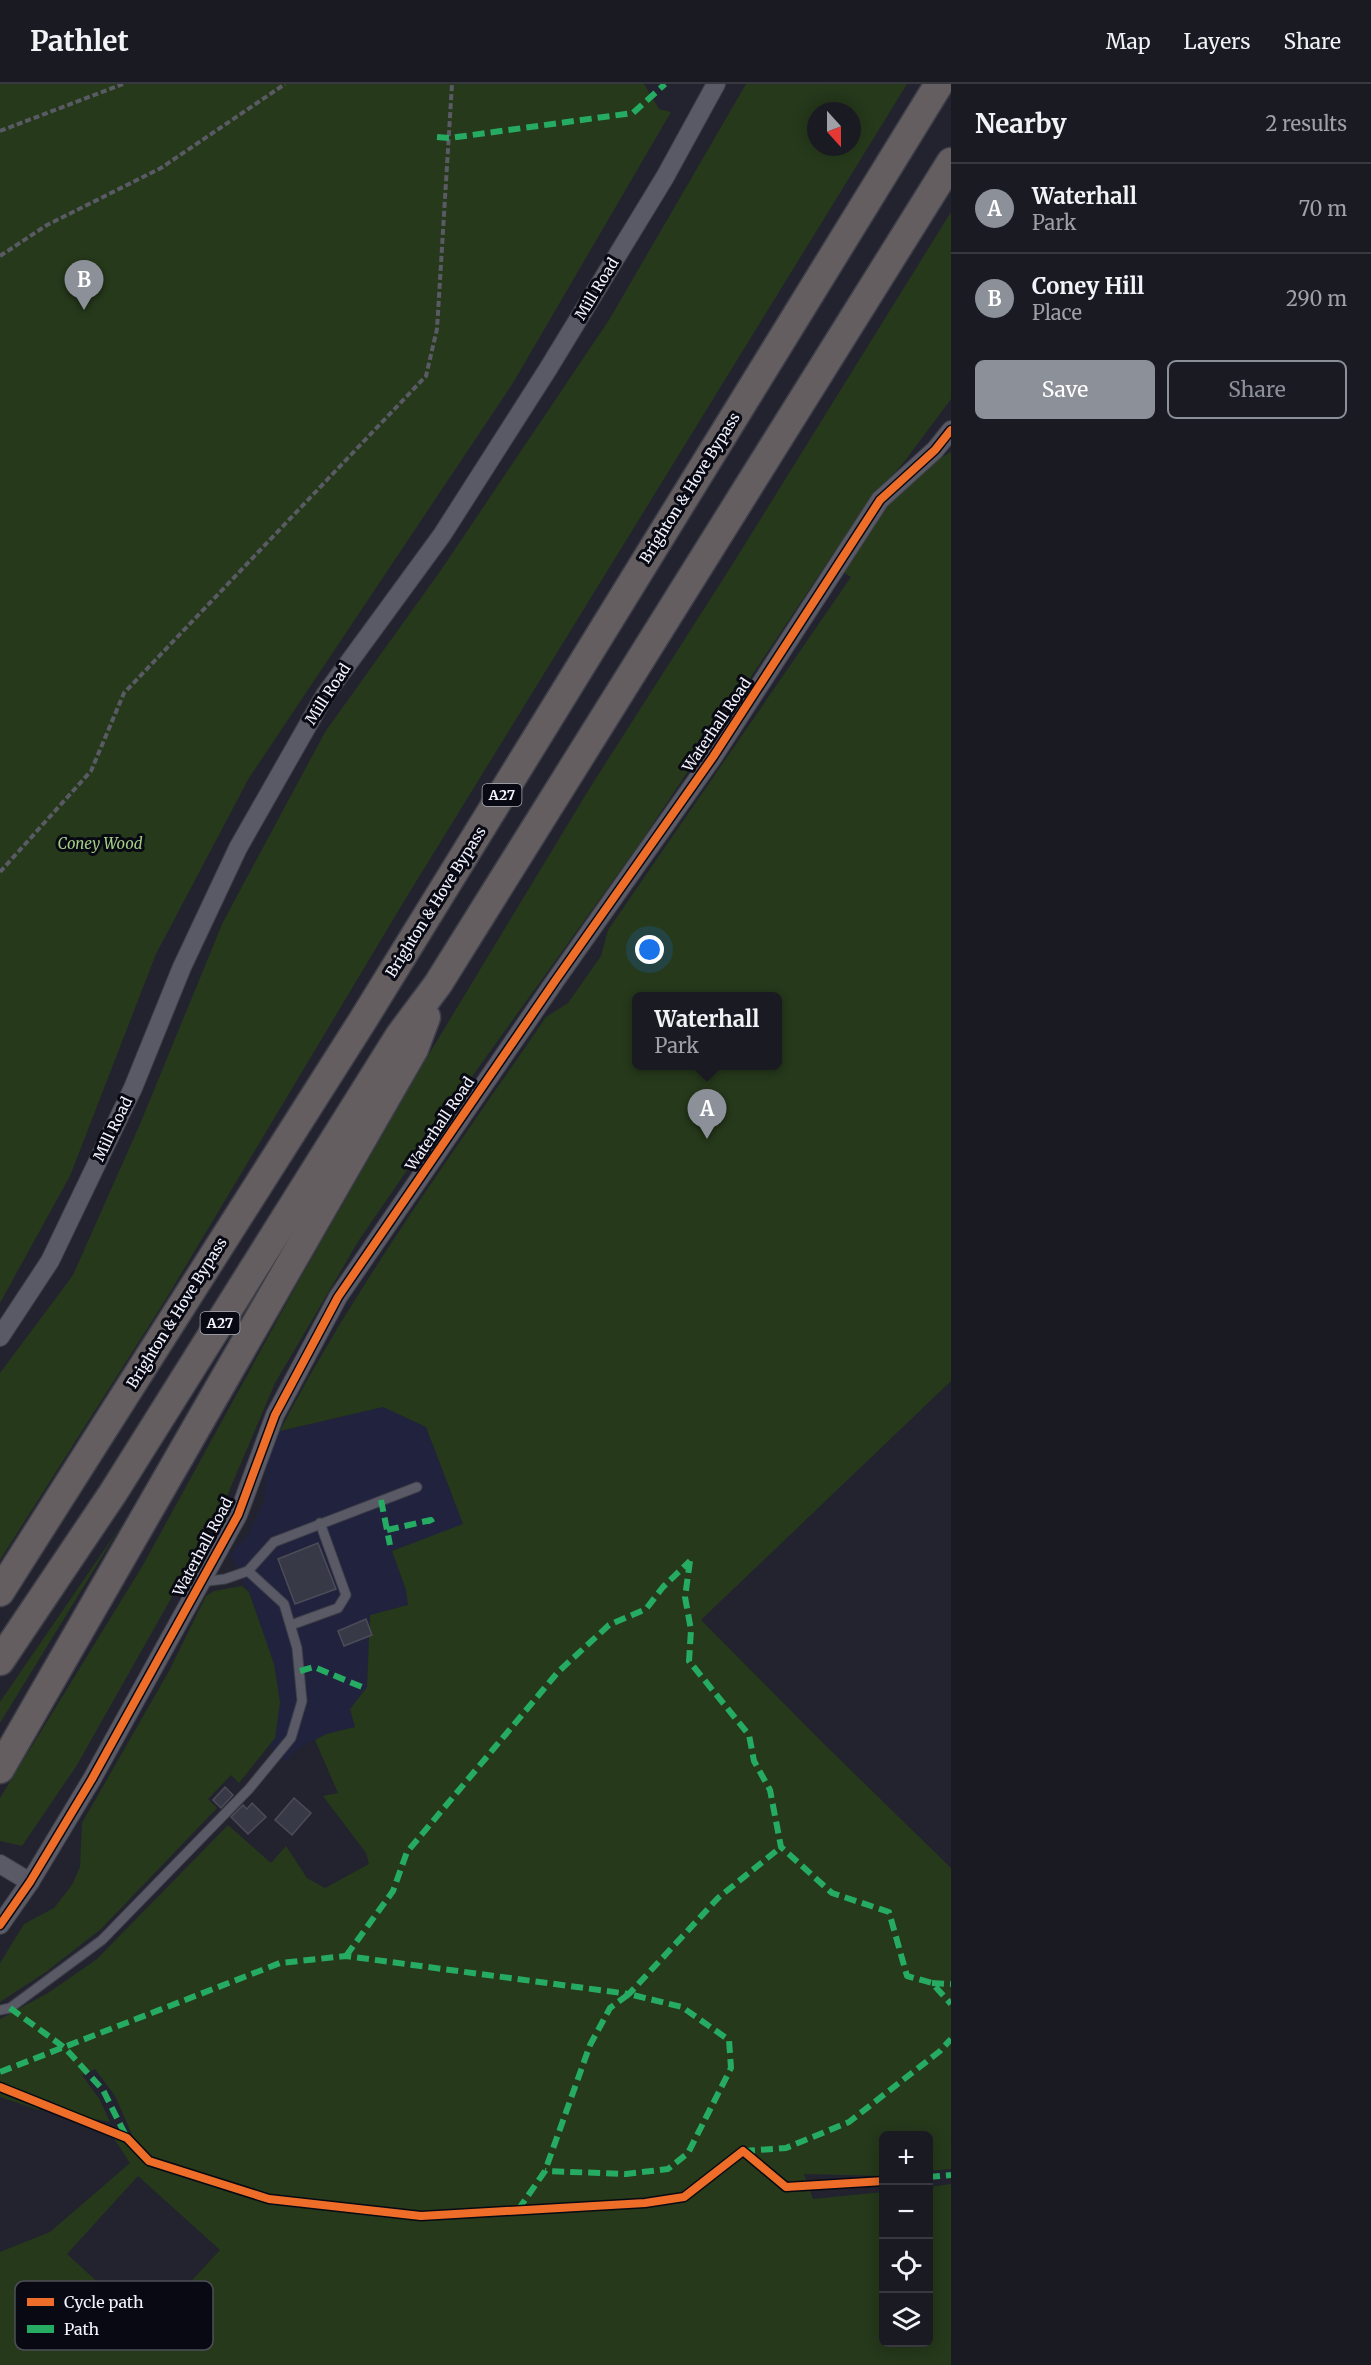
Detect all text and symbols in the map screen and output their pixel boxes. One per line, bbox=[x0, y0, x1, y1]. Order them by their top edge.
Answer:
text: Pathlet bbox=[30, 23, 129, 59]
text: Map bbox=[1106, 28, 1151, 55]
text: Layers bbox=[1184, 28, 1251, 55]
text: Share bbox=[1284, 28, 1341, 55]
north arrow bbox=[807, 102, 861, 156]
text: Nearby bbox=[975, 107, 1067, 140]
text: 2 results bbox=[1265, 111, 1347, 136]
text: Waterhall bbox=[1032, 182, 1137, 210]
text: A bbox=[987, 196, 1002, 221]
text: 70 m bbox=[1299, 196, 1347, 221]
text: Park bbox=[1032, 210, 1076, 235]
street label: Mill Road bbox=[571, 254, 622, 323]
pin: B bbox=[64, 260, 104, 310]
text: Coney Hill bbox=[1032, 272, 1144, 300]
text: B bbox=[988, 286, 1001, 311]
text: 290 m bbox=[1286, 286, 1347, 311]
text: Place bbox=[1032, 300, 1082, 325]
button: Save bbox=[975, 360, 1155, 419]
button: Share bbox=[1167, 360, 1347, 419]
street label: Brighton & Hove Bypass bbox=[635, 409, 744, 567]
street label: Mill Road bbox=[301, 660, 354, 728]
street label: Waterhall Road bbox=[678, 674, 755, 776]
road number: A27 bbox=[482, 784, 522, 806]
street label: Brighton & Hove Bypass bbox=[381, 823, 490, 981]
park label: Coney Wood bbox=[58, 834, 143, 853]
your location bbox=[635, 935, 664, 964]
popup bbox=[632, 992, 782, 1070]
text: Waterhall bbox=[655, 1005, 759, 1033]
text: Park bbox=[655, 1033, 699, 1058]
street label: Waterhall Road bbox=[401, 1073, 478, 1175]
pin: A bbox=[688, 1090, 726, 1139]
street label: Mill Road bbox=[89, 1094, 136, 1164]
street label: Brighton & Hove Bypass bbox=[122, 1234, 231, 1392]
road number: A27 bbox=[200, 1312, 240, 1334]
street label: Waterhall Road bbox=[168, 1494, 237, 1600]
map controls bbox=[879, 2131, 933, 2347]
button: + bbox=[879, 2131, 933, 2185]
button: − bbox=[879, 2185, 933, 2239]
button: locate bbox=[879, 2239, 933, 2293]
legend bbox=[15, 2281, 213, 2350]
text: Cycle path bbox=[64, 2292, 144, 2312]
button: layers bbox=[879, 2293, 933, 2347]
text: Path bbox=[64, 2319, 100, 2339]

